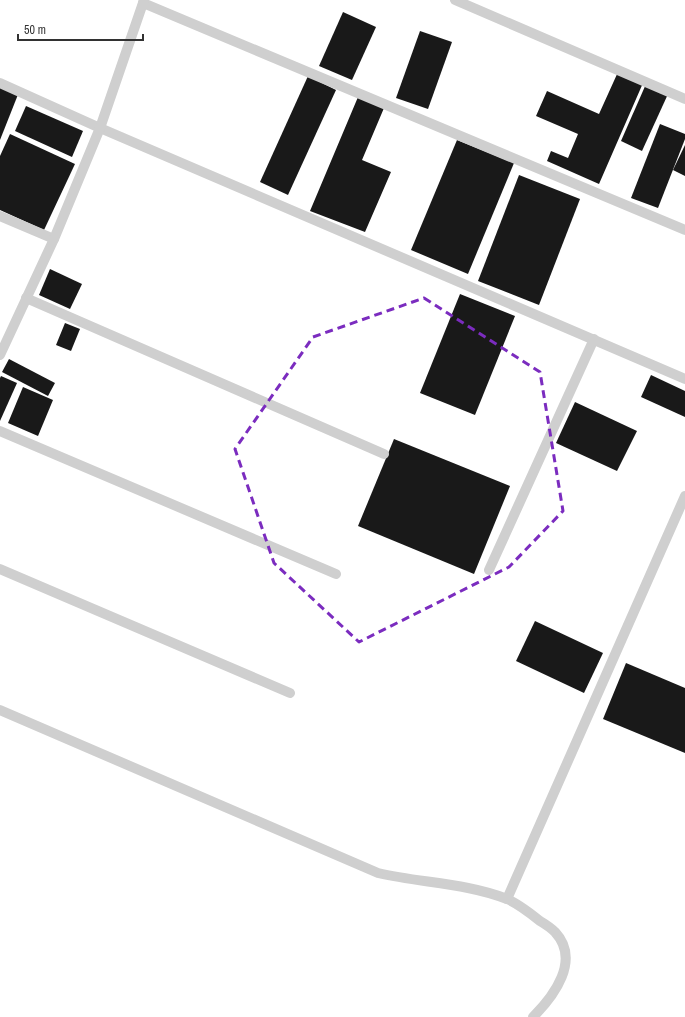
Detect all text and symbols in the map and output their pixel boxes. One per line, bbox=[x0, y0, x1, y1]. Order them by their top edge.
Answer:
scale bar bbox=[18, 16, 143, 42]
text: 50 m bbox=[24, 22, 46, 38]

